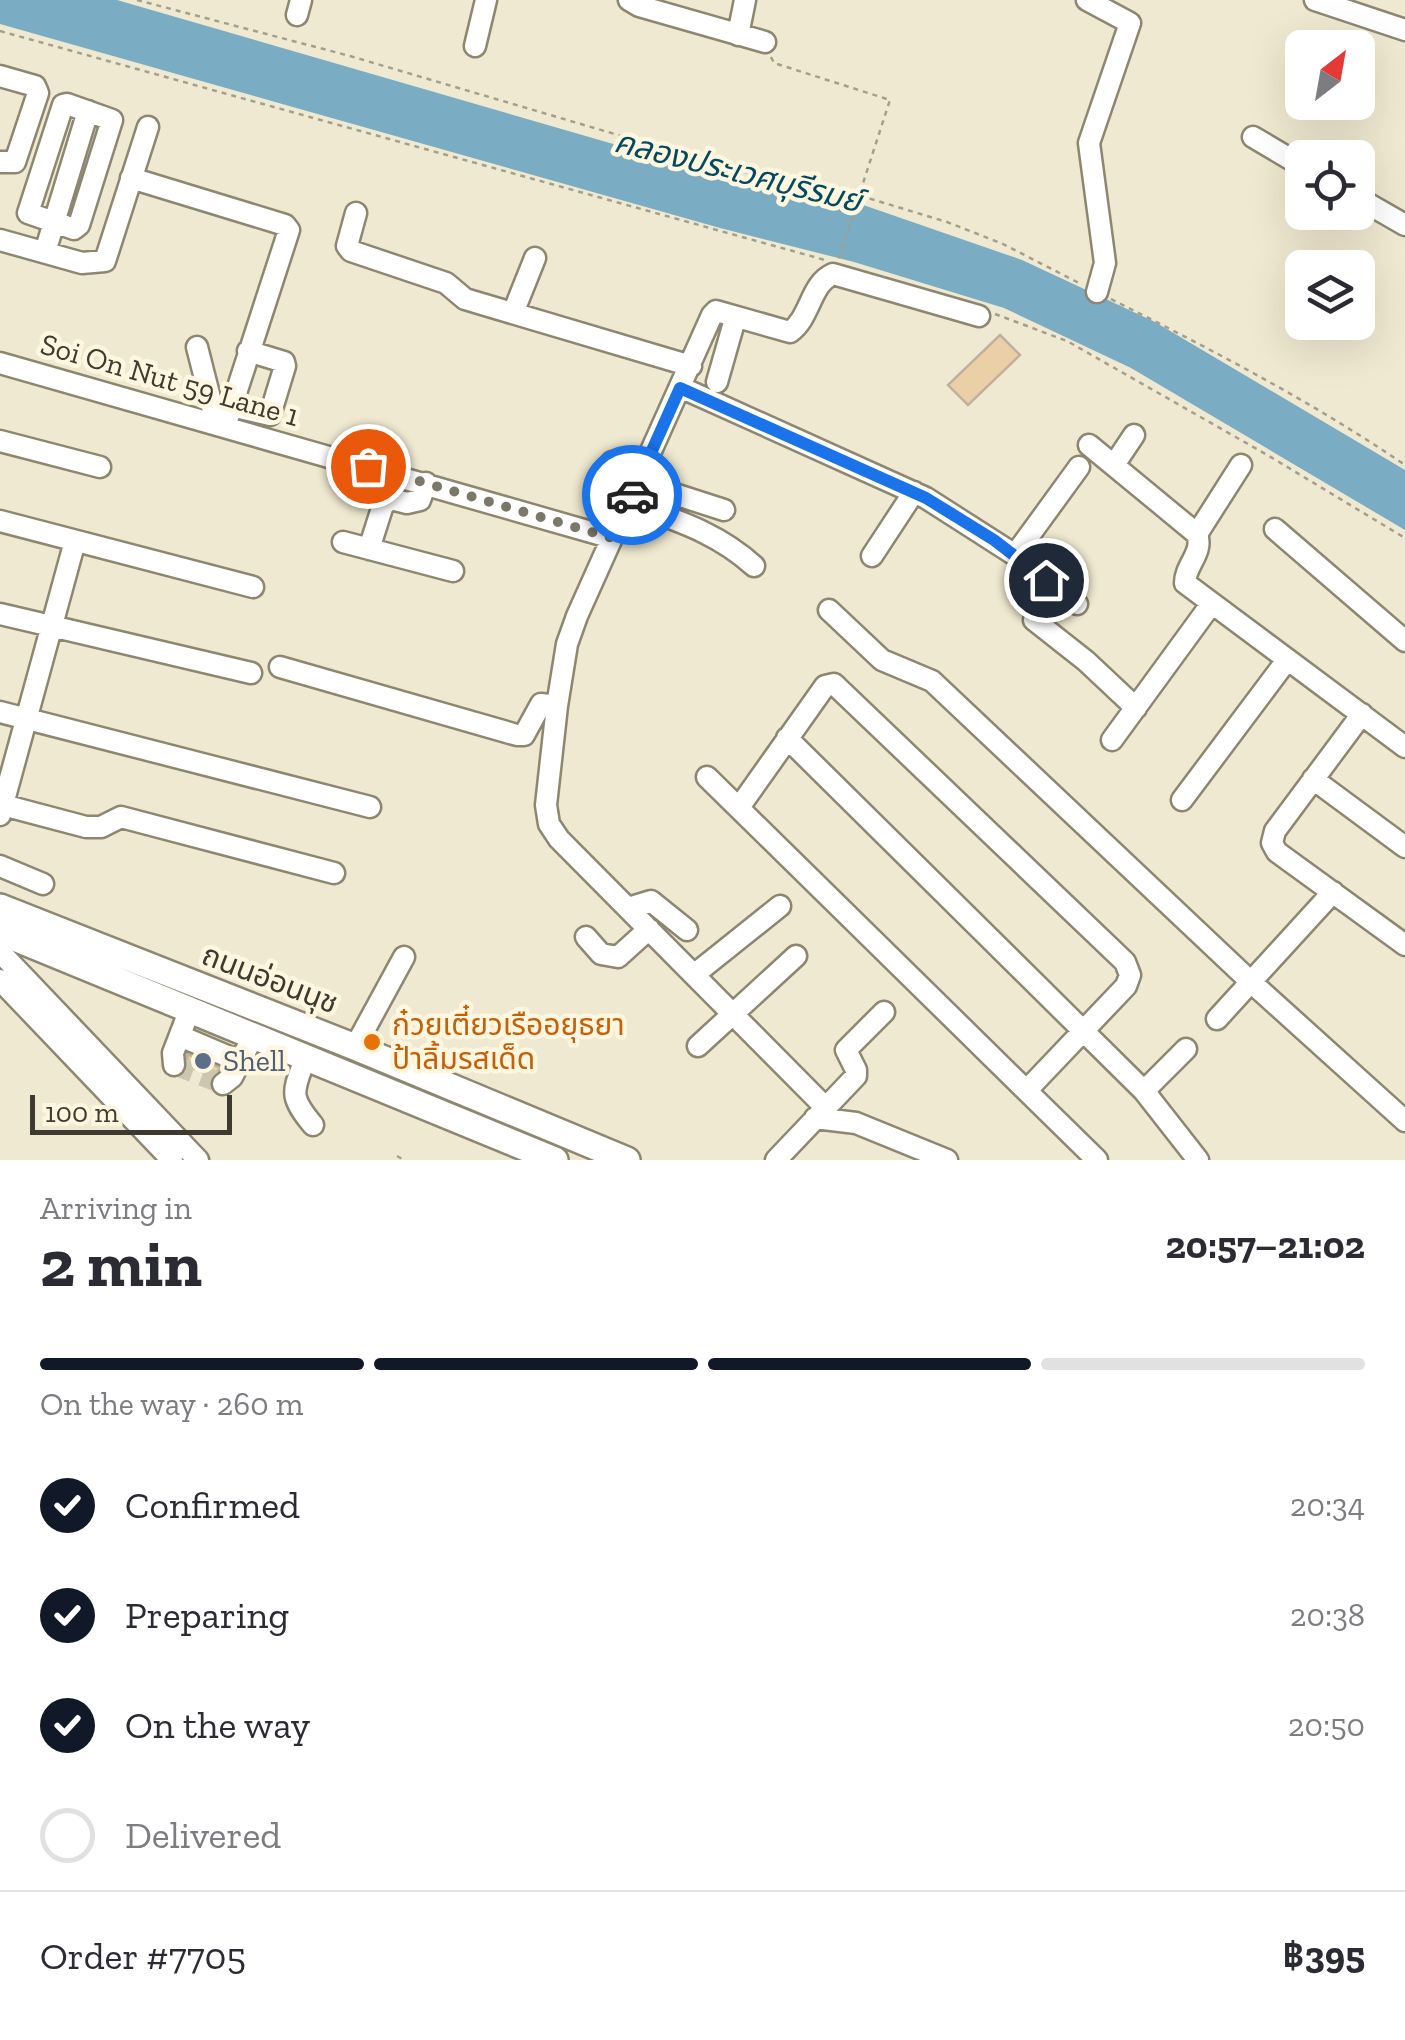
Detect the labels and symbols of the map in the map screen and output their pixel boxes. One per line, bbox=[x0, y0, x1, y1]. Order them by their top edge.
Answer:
north arrow bbox=[1285, 30, 1375, 120]
water label: คลองประเวศบุรีรมย์ bbox=[610, 122, 872, 223]
street label: Soi On Nut 59 Lane 1 bbox=[37, 326, 303, 434]
pin bbox=[326, 424, 411, 509]
courier bbox=[582, 445, 682, 545]
pin bbox=[1004, 538, 1089, 623]
street label: ถนนอ่อนนุช bbox=[197, 937, 343, 1021]
place label: ก๋วยเตี๋ยวเรืออยุธยา ป้าลิ้มรสเด็ด bbox=[392, 1004, 625, 1077]
marker: ก๋วยเตี๋ยวเรืออยุธยา ป้าลิ้มรสเด็ด bbox=[361, 1031, 383, 1053]
place label: Shell bbox=[223, 1043, 286, 1079]
marker: Shell bbox=[192, 1050, 214, 1072]
scale bar bbox=[30, 1090, 232, 1134]

